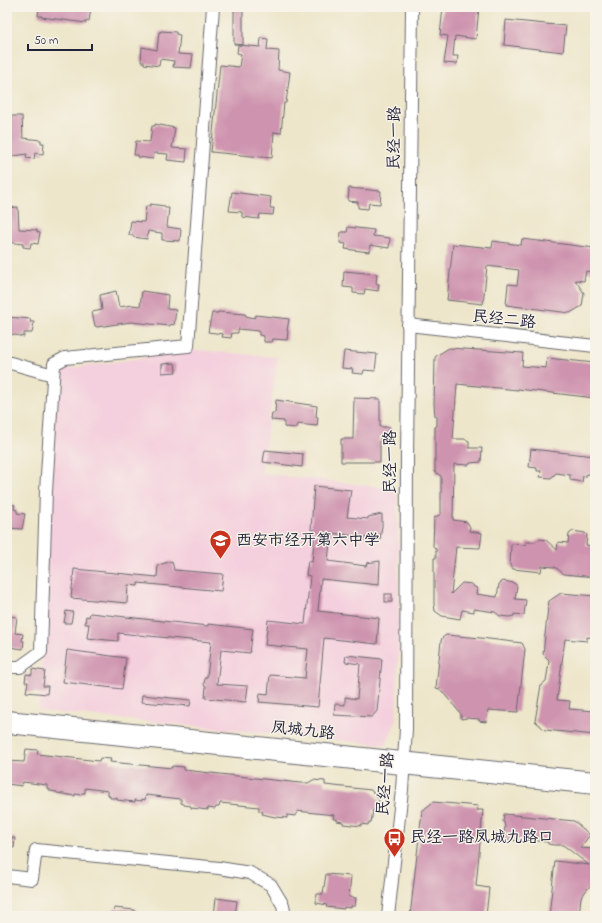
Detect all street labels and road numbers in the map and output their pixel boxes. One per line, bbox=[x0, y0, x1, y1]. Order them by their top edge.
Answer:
street label: 民经一路 bbox=[382, 106, 408, 170]
street label: 民经二路 bbox=[471, 305, 537, 335]
street label: 民经一路 bbox=[379, 430, 403, 494]
street label: 凤城九路 bbox=[270, 716, 336, 746]
street label: 民经一路 bbox=[371, 751, 401, 817]

